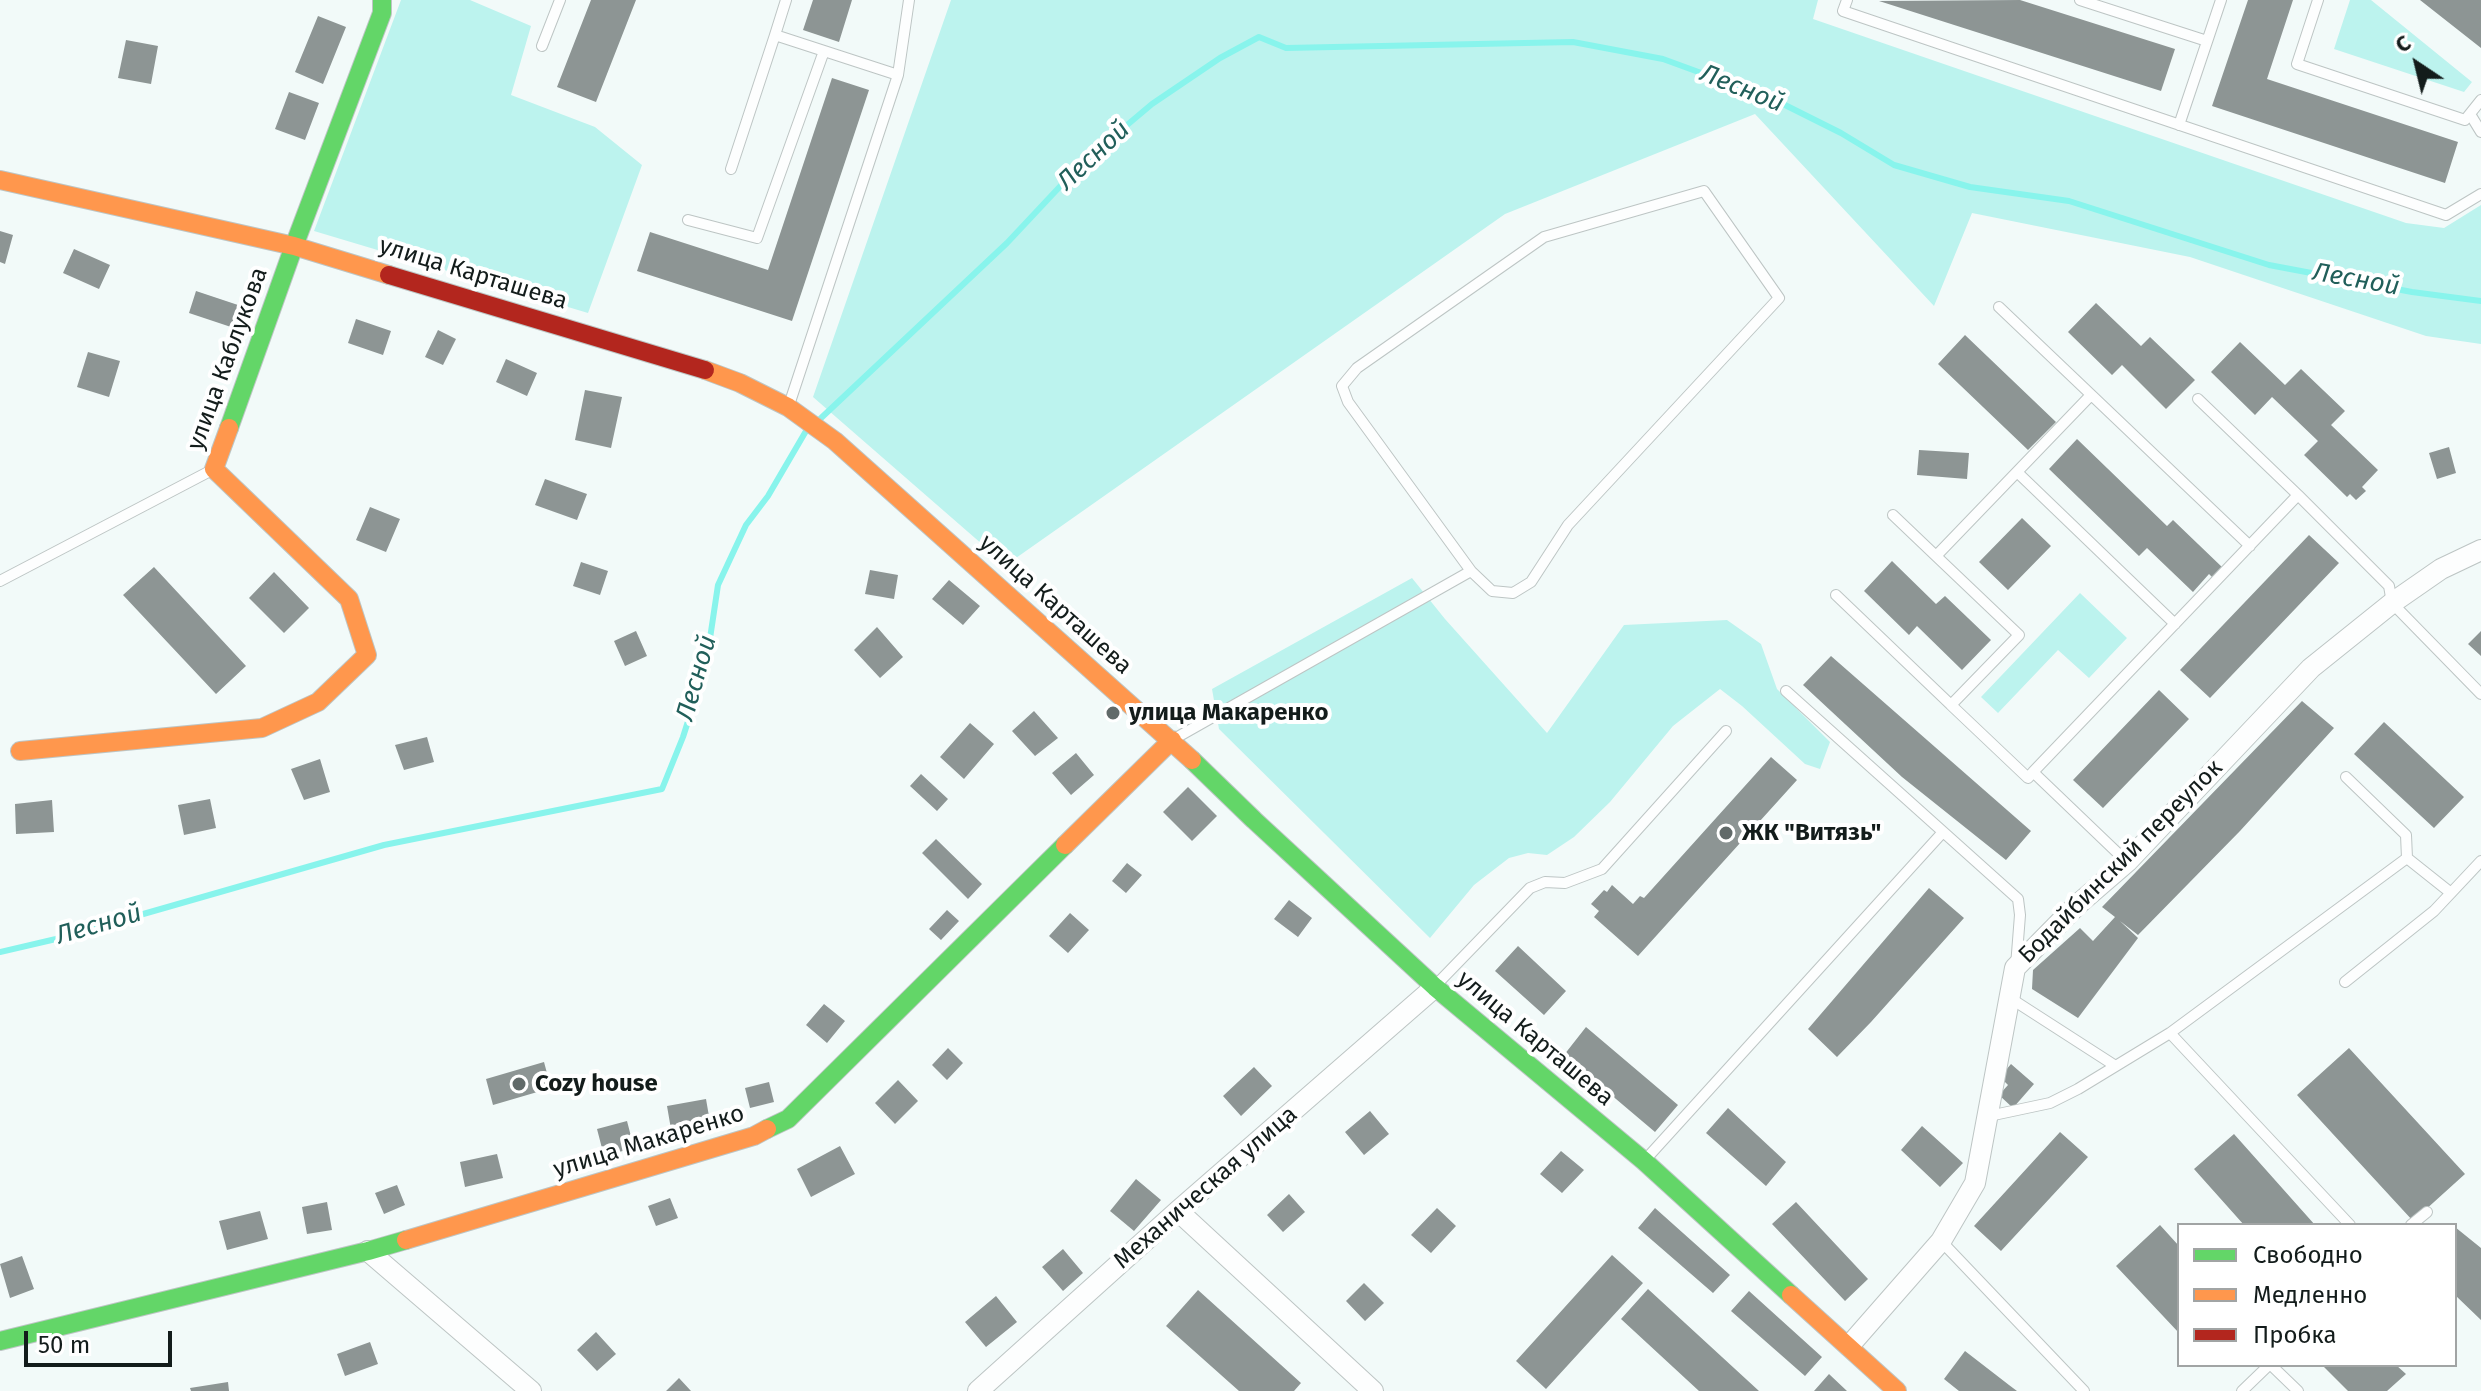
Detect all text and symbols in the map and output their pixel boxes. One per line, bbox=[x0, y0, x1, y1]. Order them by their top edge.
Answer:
north arrow bbox=[2377, 24, 2457, 104]
text: С bbox=[2390, 29, 2416, 59]
water label: Лесной bbox=[1695, 58, 1789, 120]
water label: Лесной bbox=[1051, 115, 1137, 197]
street label: улица Карташева bbox=[375, 232, 571, 316]
water label: Лесной bbox=[2310, 257, 2402, 303]
street label: улица Каблукова bbox=[182, 264, 274, 454]
street label: улица Карташева bbox=[973, 529, 1137, 681]
water label: Лесной bbox=[670, 631, 724, 725]
place label: улица Макаренко bbox=[1129, 699, 1328, 727]
marker: улица Макаренко bbox=[1104, 704, 1122, 722]
street label: Бодайбинский переулок bbox=[2013, 754, 2229, 970]
place label: ЖК "Витязь" bbox=[1742, 819, 1881, 847]
marker: ЖК "Витязь" bbox=[1717, 824, 1735, 842]
water label: Лесной bbox=[52, 898, 146, 952]
street label: улица Карташева bbox=[1451, 965, 1619, 1113]
place label: Cozy house bbox=[535, 1070, 658, 1098]
marker: Cozy house bbox=[510, 1075, 528, 1093]
street label: улица Макаренко bbox=[550, 1099, 748, 1185]
street label: Механическая улица bbox=[1108, 1100, 1304, 1276]
legend bbox=[2177, 1223, 2457, 1367]
text: Свободно bbox=[2253, 1241, 2363, 1269]
text: Медленно bbox=[2253, 1281, 2367, 1309]
scale bar bbox=[28, 1315, 176, 1365]
text: Пробка bbox=[2253, 1321, 2337, 1349]
text: 50 m bbox=[38, 1331, 90, 1359]

